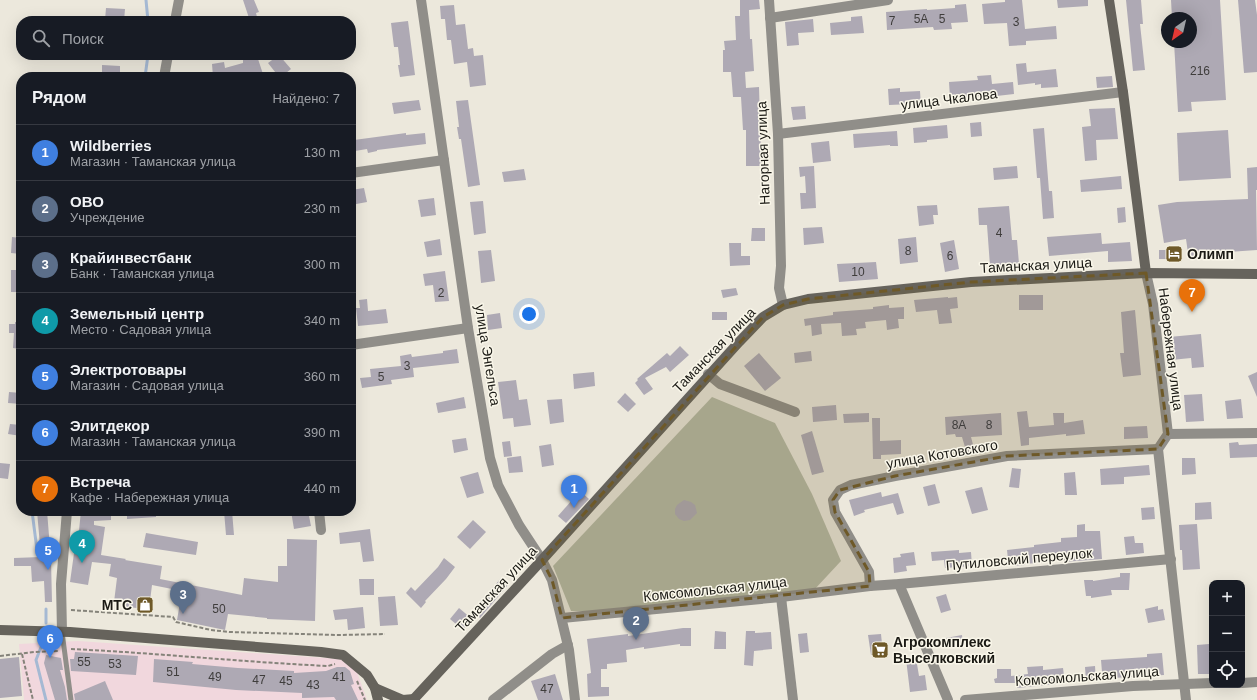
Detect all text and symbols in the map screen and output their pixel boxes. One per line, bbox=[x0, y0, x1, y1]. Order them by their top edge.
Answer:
house number: 5А bbox=[914, 12, 928, 26]
house number: 5 bbox=[939, 12, 946, 26]
north arrow bbox=[1161, 12, 1197, 48]
house number: 7 bbox=[889, 14, 896, 28]
house number: 3 bbox=[1013, 15, 1020, 29]
search box bbox=[16, 16, 356, 60]
icon: search bbox=[30, 27, 52, 49]
text: Поиск bbox=[62, 30, 104, 47]
house number: 216 bbox=[1190, 64, 1210, 78]
street label: улица Чкалова bbox=[900, 85, 998, 113]
text: Рядом bbox=[32, 88, 87, 107]
text: Найдено: 7 bbox=[272, 91, 340, 106]
street label: Нагорная улица bbox=[753, 101, 773, 205]
text: Wildberries bbox=[70, 137, 152, 154]
text: 1 bbox=[41, 145, 49, 160]
text: 130 m bbox=[304, 145, 340, 160]
text: Магазин · Таманская улица bbox=[70, 154, 236, 169]
text: ОВО bbox=[70, 193, 104, 210]
text: 2 bbox=[41, 201, 49, 216]
text: 230 m bbox=[304, 201, 340, 216]
text: Учреждение bbox=[70, 210, 145, 225]
house number: 4 bbox=[996, 226, 1003, 240]
house number: 8 bbox=[905, 244, 912, 258]
hotel icon: Олимп bbox=[1164, 244, 1184, 264]
place label: Олимп bbox=[1187, 246, 1234, 262]
text: Крайинвестбанк bbox=[70, 249, 191, 266]
house number: 6 bbox=[947, 249, 954, 263]
street label: Таманская улица bbox=[980, 254, 1093, 276]
text: 3 bbox=[41, 257, 49, 272]
text: 300 m bbox=[304, 257, 340, 272]
house number: 10 bbox=[851, 265, 865, 279]
text: Банк · Таманская улица bbox=[70, 266, 214, 281]
pin: 7 bbox=[1179, 279, 1205, 312]
house number: 2 bbox=[438, 286, 445, 300]
street label: Набережная улица bbox=[1156, 287, 1187, 412]
street label: улица Энгельса bbox=[472, 303, 504, 407]
your location bbox=[519, 304, 539, 324]
street label: Таманская улица bbox=[669, 304, 759, 396]
text: Земельный центр bbox=[70, 305, 204, 322]
text: 4 bbox=[41, 313, 49, 328]
text: 340 m bbox=[304, 313, 340, 328]
text: Место · Садовая улица bbox=[70, 322, 211, 337]
house number: 3 bbox=[404, 359, 411, 373]
text: Электротовары bbox=[70, 361, 186, 378]
text: 5 bbox=[41, 369, 49, 384]
text: 360 m bbox=[304, 369, 340, 384]
house number: 5 bbox=[378, 370, 385, 384]
text: Магазин · Садовая улица bbox=[70, 378, 224, 393]
text: Элитдекор bbox=[70, 417, 150, 434]
house number: 8А bbox=[952, 418, 966, 432]
house number: 8 bbox=[986, 418, 993, 432]
text: 6 bbox=[41, 425, 49, 440]
text: 390 m bbox=[304, 425, 340, 440]
text: Магазин · Таманская улица bbox=[70, 434, 236, 449]
street label: улица Котовского bbox=[885, 436, 999, 472]
text: Встреча bbox=[70, 473, 131, 490]
pin: 1 bbox=[561, 475, 587, 508]
text: 7 bbox=[41, 481, 49, 496]
text: 440 m bbox=[304, 481, 340, 496]
text: Кафе · Набережная улица bbox=[70, 490, 229, 505]
pin: 4 bbox=[69, 530, 95, 563]
pin: 5 bbox=[35, 537, 61, 570]
street label: Таманская улица bbox=[452, 542, 540, 635]
street label: Путиловский переулок bbox=[945, 545, 1094, 573]
street label: Комсомольская улица bbox=[642, 573, 788, 604]
map controls bbox=[1209, 580, 1245, 688]
button: + bbox=[1209, 580, 1245, 616]
pin: 3 bbox=[170, 581, 196, 614]
shop icon: МТС bbox=[135, 595, 155, 615]
place label: МТС bbox=[102, 597, 132, 613]
house number: 50 bbox=[212, 602, 226, 616]
pin: 2 bbox=[623, 607, 649, 640]
button: − bbox=[1209, 616, 1245, 652]
pin: 6 bbox=[37, 625, 63, 658]
place label: Агрокомплекс Выселковский bbox=[893, 634, 995, 666]
supermarket icon: Агрокомплекс Выселковский bbox=[870, 640, 890, 660]
button: locate bbox=[1209, 652, 1245, 688]
house number: 55 bbox=[77, 655, 91, 669]
house number: 53 bbox=[108, 657, 122, 671]
street label: Комсомольская улица bbox=[1014, 663, 1160, 689]
house number: 51 bbox=[166, 665, 180, 679]
house number: 49 bbox=[208, 670, 222, 684]
house number: 41 bbox=[332, 670, 346, 684]
house number: 47 bbox=[252, 673, 266, 687]
house number: 45 bbox=[279, 674, 293, 688]
house number: 43 bbox=[306, 678, 320, 692]
house number: 47 bbox=[540, 682, 554, 696]

